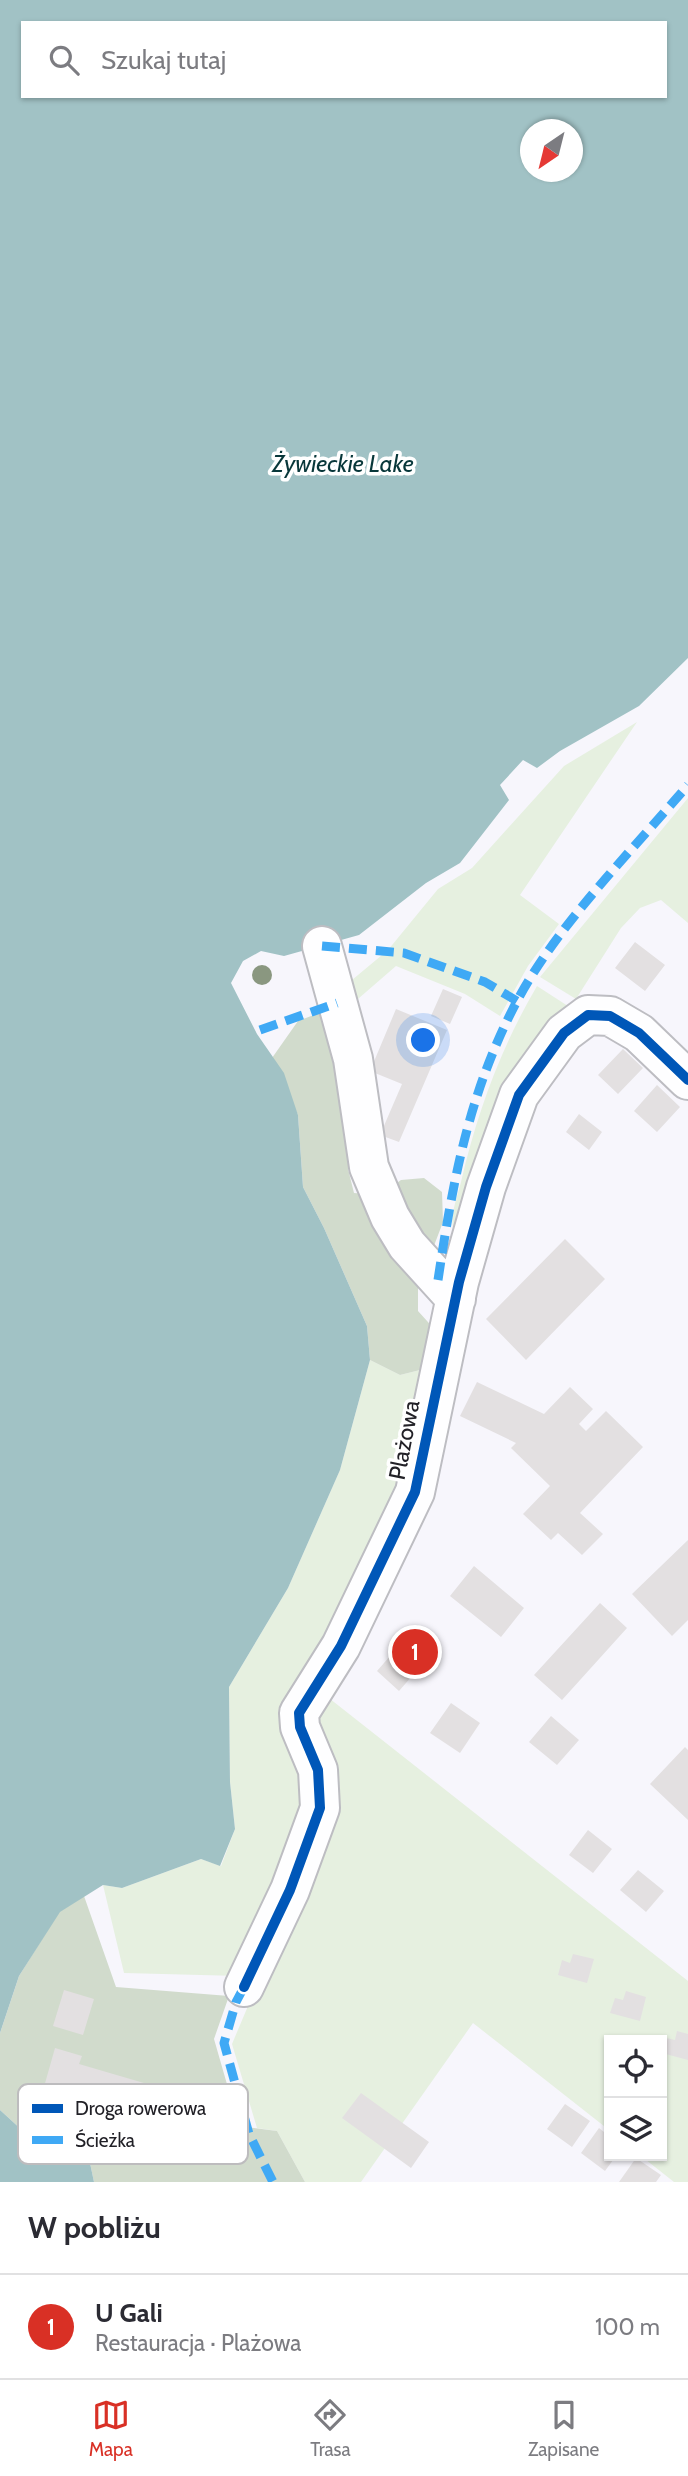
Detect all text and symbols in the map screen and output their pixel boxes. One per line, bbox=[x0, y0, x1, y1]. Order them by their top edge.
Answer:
search box bbox=[21, 21, 667, 98]
icon: search bbox=[45, 41, 83, 79]
text: Szukaj tutaj bbox=[101, 44, 226, 76]
north arrow bbox=[520, 119, 583, 182]
water label: Żywieckie Lake bbox=[271, 449, 414, 478]
your location bbox=[406, 1023, 440, 1057]
street label: Plażowa bbox=[383, 1398, 425, 1482]
pin: 1 bbox=[392, 1626, 438, 1678]
map controls bbox=[604, 2035, 667, 2161]
button: locate bbox=[604, 2035, 667, 2098]
legend bbox=[18, 2084, 248, 2164]
text: Droga rowerowa bbox=[75, 2097, 206, 2120]
button: layers bbox=[604, 2098, 667, 2161]
text: Ścieżka bbox=[75, 2128, 135, 2152]
text: W pobliżu bbox=[28, 2209, 161, 2246]
text: U Gali bbox=[95, 2297, 163, 2329]
text: 1 bbox=[47, 2313, 55, 2341]
text: 100 m bbox=[595, 2313, 660, 2341]
text: Restauracja · Plażowa bbox=[95, 2329, 301, 2357]
tab: Mapa bbox=[89, 2396, 133, 2461]
tab: Trasa bbox=[310, 2396, 351, 2461]
tab: Zapisane bbox=[528, 2396, 599, 2461]

